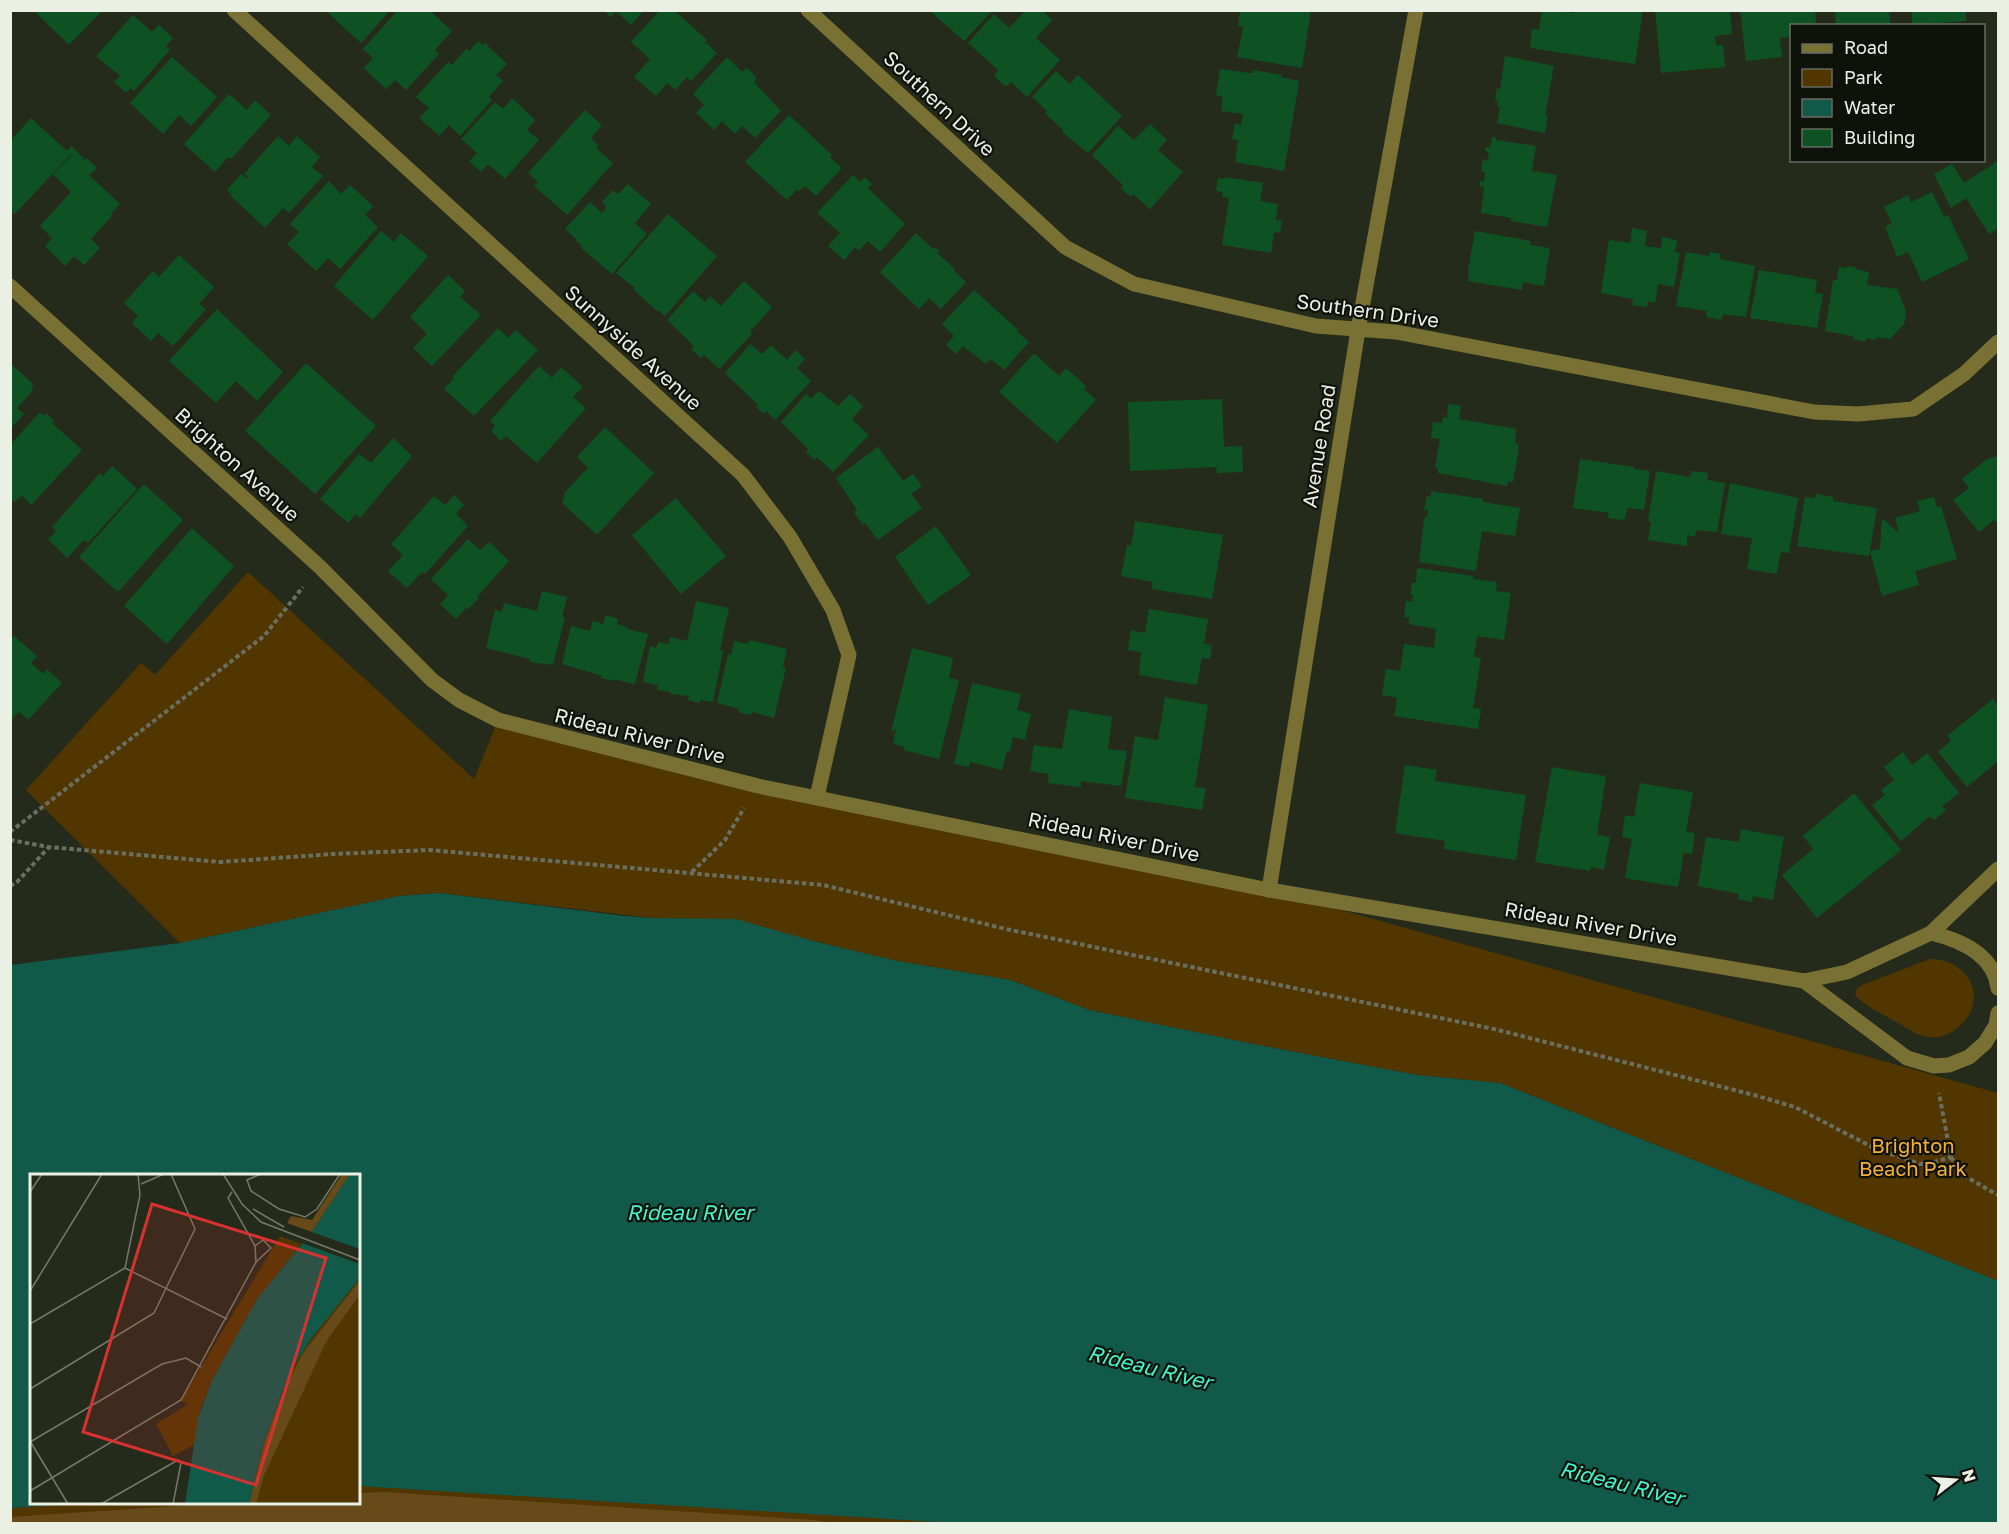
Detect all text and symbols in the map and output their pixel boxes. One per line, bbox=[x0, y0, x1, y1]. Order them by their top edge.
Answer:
legend bbox=[1790, 24, 1985, 162]
text: Road bbox=[1844, 36, 1888, 58]
street label: Southern Drive bbox=[879, 45, 1001, 161]
text: Park bbox=[1844, 66, 1883, 88]
text: Water bbox=[1844, 96, 1895, 118]
text: Building bbox=[1844, 126, 1915, 148]
street label: Sunnyside Avenue bbox=[561, 279, 707, 415]
street label: Southern Drive bbox=[1295, 288, 1441, 332]
street label: Avenue Road bbox=[1296, 383, 1340, 509]
street label: Brighton Avenue bbox=[171, 402, 305, 526]
street label: Rideau River Drive bbox=[552, 702, 728, 768]
street label: Rideau River Drive bbox=[1026, 806, 1202, 866]
street label: Rideau River Drive bbox=[1503, 896, 1679, 950]
park label: Brighton Beach Park bbox=[1859, 1133, 1967, 1180]
inset map bbox=[30, 1174, 360, 1504]
water label: Rideau River bbox=[627, 1199, 756, 1225]
water label: Rideau River bbox=[1086, 1339, 1217, 1396]
north arrow bbox=[1925, 1450, 1985, 1510]
water label: Rideau River bbox=[1558, 1455, 1689, 1512]
text: N bbox=[1958, 1467, 1981, 1484]

